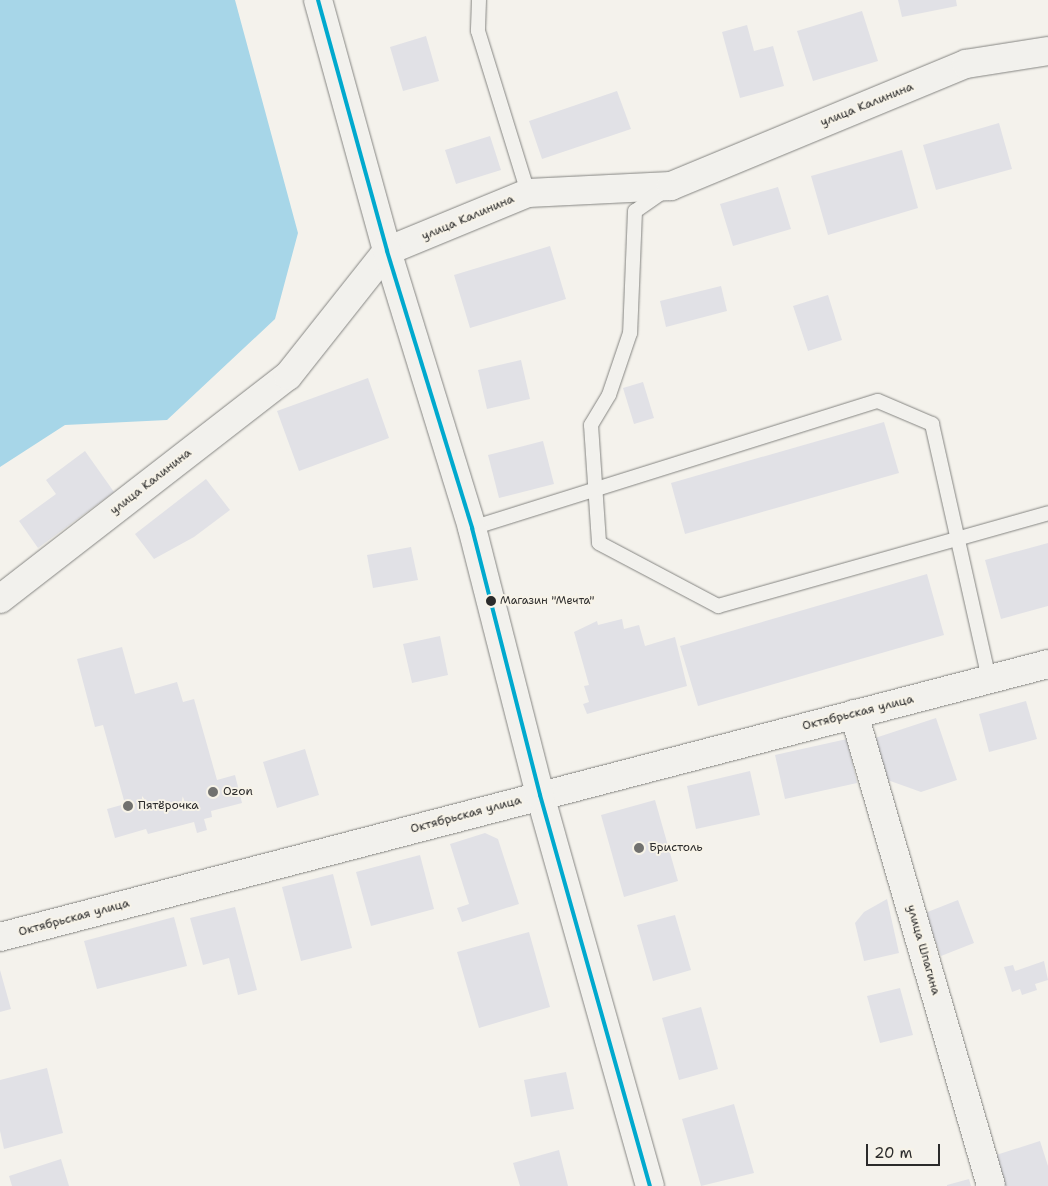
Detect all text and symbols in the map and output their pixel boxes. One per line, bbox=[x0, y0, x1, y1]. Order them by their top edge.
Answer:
street label: улица Калинина bbox=[818, 80, 916, 130]
street label: улица Калинина bbox=[420, 192, 516, 244]
street label: улица Калинина bbox=[108, 446, 194, 518]
place label: Магазин "Мечта" bbox=[500, 594, 594, 608]
marker: Магазин "Мечта" bbox=[486, 596, 496, 606]
street label: Октябрьская улица bbox=[801, 692, 915, 734]
place label: Ozon bbox=[223, 785, 253, 799]
marker: Ozon bbox=[207, 786, 219, 798]
street label: Октябрьская улица bbox=[409, 793, 523, 837]
place label: Пятёрочка bbox=[138, 799, 199, 813]
marker: Пятёрочка bbox=[122, 800, 134, 812]
place label: Бристоль bbox=[649, 841, 703, 855]
marker: Бристоль bbox=[633, 842, 645, 854]
street label: Октябрьская улица bbox=[17, 896, 131, 940]
street label: улица Шпагина bbox=[903, 903, 943, 997]
scale bar bbox=[868, 1134, 942, 1166]
text: 20 m bbox=[874, 1143, 913, 1163]

